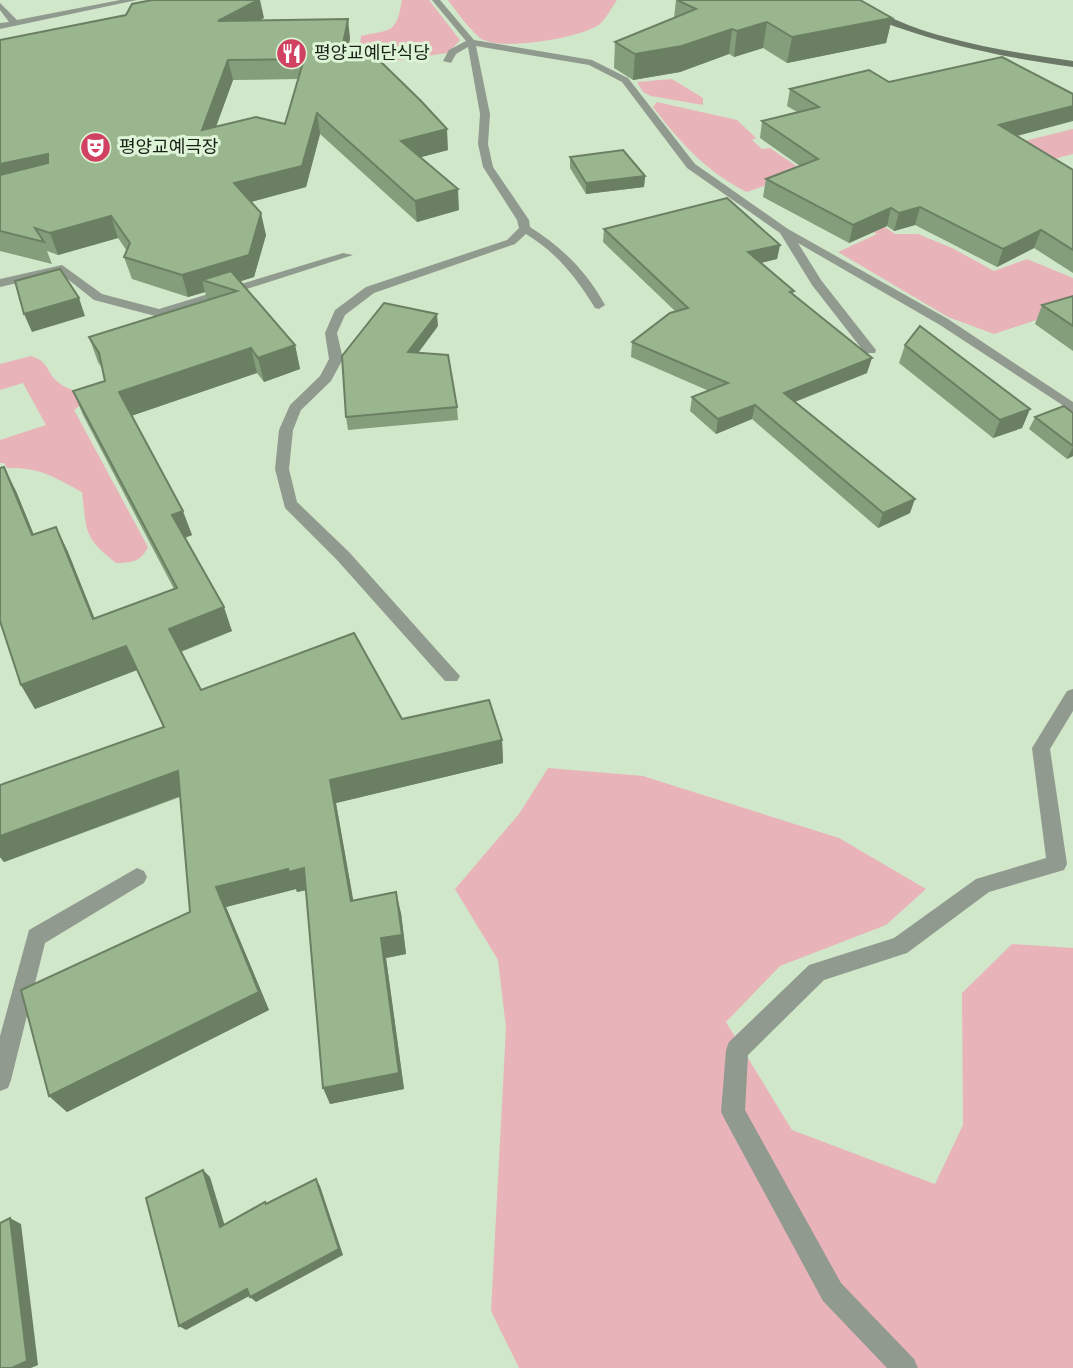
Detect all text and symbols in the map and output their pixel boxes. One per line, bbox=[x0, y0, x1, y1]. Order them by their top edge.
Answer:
restaurant icon: 평양교예단식당 bbox=[274, 36, 308, 70]
place label: 평양교예단식당 bbox=[314, 41, 430, 64]
theatre icon: 평양교예극장 bbox=[79, 130, 113, 164]
place label: 평양교예극장 bbox=[119, 135, 218, 158]

